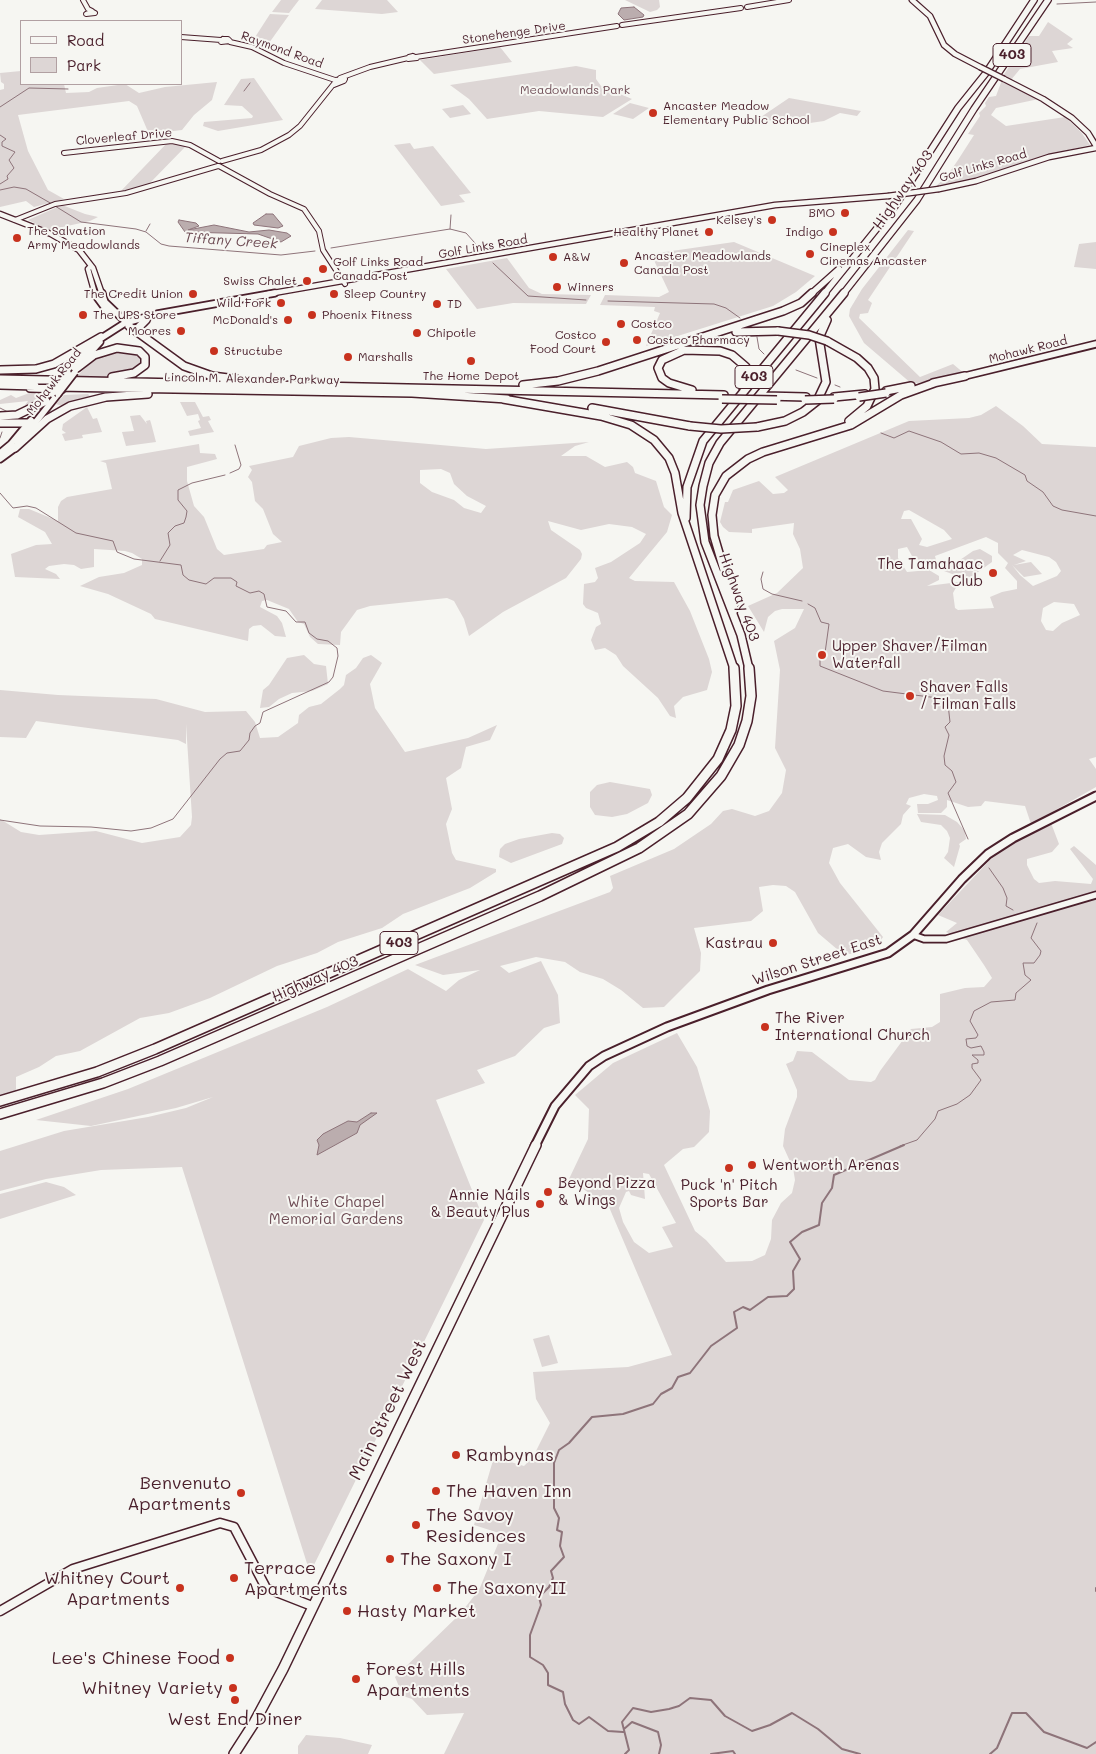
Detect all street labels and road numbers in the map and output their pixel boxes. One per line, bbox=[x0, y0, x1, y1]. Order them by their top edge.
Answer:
street label: Stonehenge Drive bbox=[461, 19, 567, 47]
street label: Raymond Road bbox=[239, 29, 325, 71]
road number: 403 bbox=[993, 44, 1031, 66]
street label: Cloverleaf Drive bbox=[75, 126, 173, 148]
street label: Highway 403 bbox=[869, 147, 937, 233]
street label: Golf Links Road bbox=[938, 147, 1028, 185]
street label: Golf Links Road bbox=[437, 232, 529, 262]
street label: Mohawk Road bbox=[987, 333, 1069, 367]
street label: Mohawk Road bbox=[24, 346, 84, 418]
road number: 403 bbox=[735, 366, 773, 388]
street label: Lincoln M. Alexander Parkway bbox=[164, 370, 340, 388]
street label: Highway 403 bbox=[715, 550, 763, 644]
road number: 403 bbox=[380, 931, 418, 954]
street label: Wilson Street East bbox=[750, 931, 884, 989]
street label: Highway 403 bbox=[269, 952, 361, 1006]
street label: Main Street West bbox=[345, 1336, 431, 1484]

